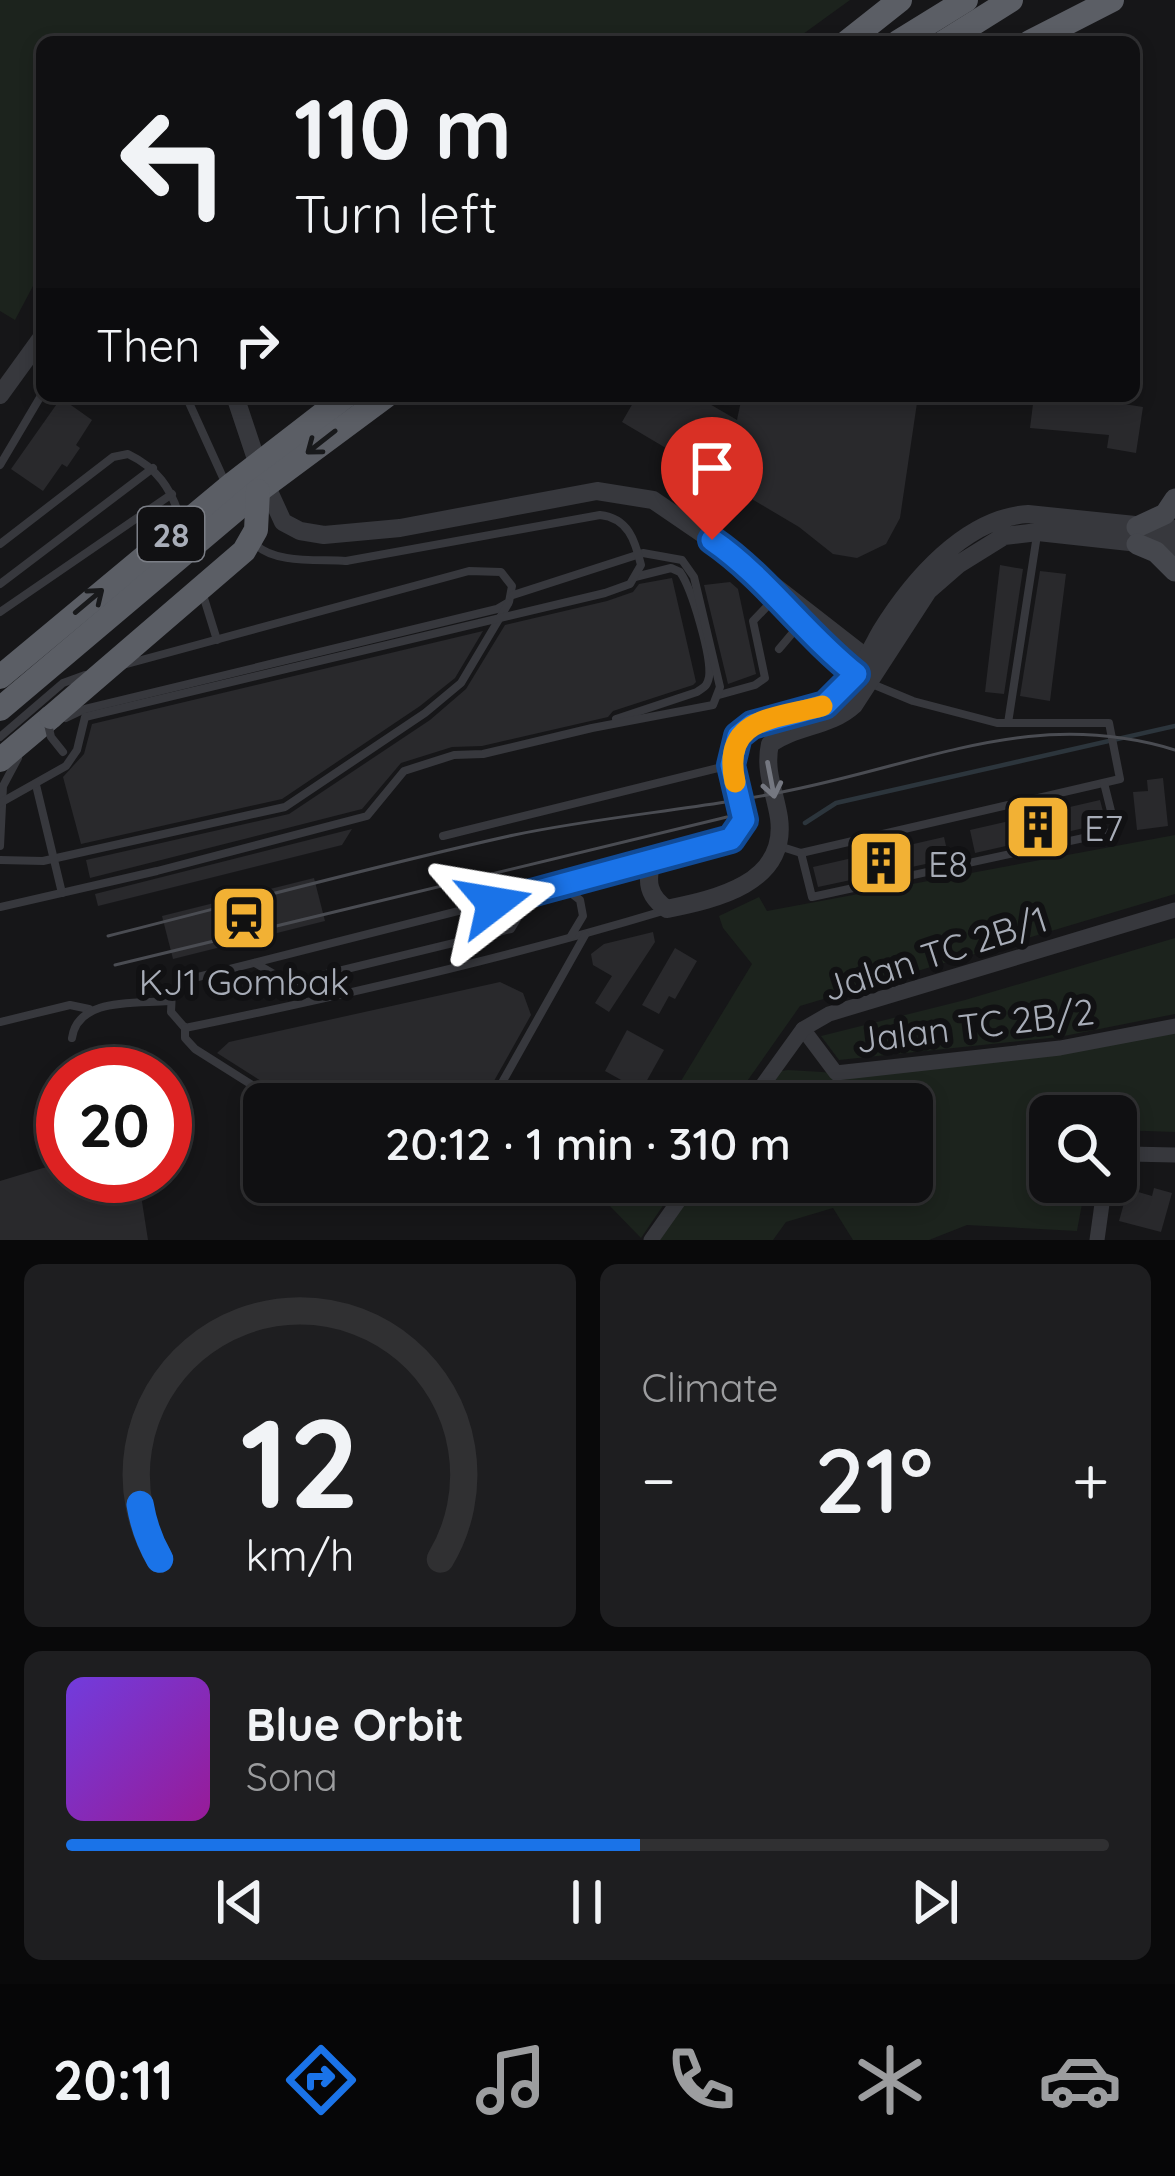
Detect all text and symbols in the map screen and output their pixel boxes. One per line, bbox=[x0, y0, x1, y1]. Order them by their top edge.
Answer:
text: 110 m bbox=[294, 75, 512, 180]
icon: left bbox=[96, 84, 252, 240]
text: Turn left bbox=[294, 179, 498, 247]
icon: right bbox=[224, 312, 290, 378]
text: Then bbox=[96, 317, 200, 373]
pin bbox=[661, 417, 763, 540]
one-way arrow bbox=[306, 429, 338, 455]
icon: arrive bbox=[679, 435, 745, 501]
road number: 28 bbox=[138, 507, 204, 561]
one-way arrow bbox=[73, 588, 104, 616]
one-way arrow bbox=[760, 760, 783, 799]
building icon: E7 bbox=[1003, 792, 1073, 862]
place label: E7 bbox=[1084, 805, 1123, 850]
building icon: E8 bbox=[846, 828, 916, 898]
position arrow bbox=[431, 840, 557, 966]
place label: E8 bbox=[928, 841, 968, 886]
station icon: KJ1 Gombak bbox=[209, 883, 279, 953]
street label: Jalan TC 2B/1 bbox=[817, 896, 1053, 1010]
place label: KJ1 Gombak bbox=[139, 959, 349, 1004]
street label: Jalan TC 2B/2 bbox=[853, 988, 1097, 1062]
speed limit sign: 20 bbox=[36, 1047, 192, 1203]
map controls bbox=[1029, 1095, 1137, 1203]
button: search bbox=[1029, 1095, 1137, 1203]
text: 20:12 · 1 min · 310 m bbox=[385, 1115, 791, 1171]
text: Climate bbox=[642, 1363, 779, 1412]
text: 12 bbox=[240, 1383, 360, 1539]
text: 21° bbox=[814, 1423, 933, 1536]
text: − bbox=[642, 1438, 676, 1521]
text: + bbox=[1072, 1438, 1109, 1521]
text: km/h bbox=[245, 1527, 354, 1581]
text: Blue Orbit bbox=[246, 1696, 464, 1752]
text: Sona bbox=[246, 1752, 338, 1801]
icon: previous bbox=[207, 1869, 273, 1935]
icon: pause bbox=[554, 1869, 620, 1935]
icon: next bbox=[902, 1869, 968, 1935]
icon: directions bbox=[279, 2038, 363, 2122]
icon: music bbox=[469, 2038, 553, 2122]
icon: phone bbox=[659, 2038, 743, 2122]
icon: climate bbox=[848, 2038, 932, 2122]
icon: car bbox=[1038, 2038, 1122, 2122]
text: 20:11 bbox=[53, 2046, 174, 2114]

